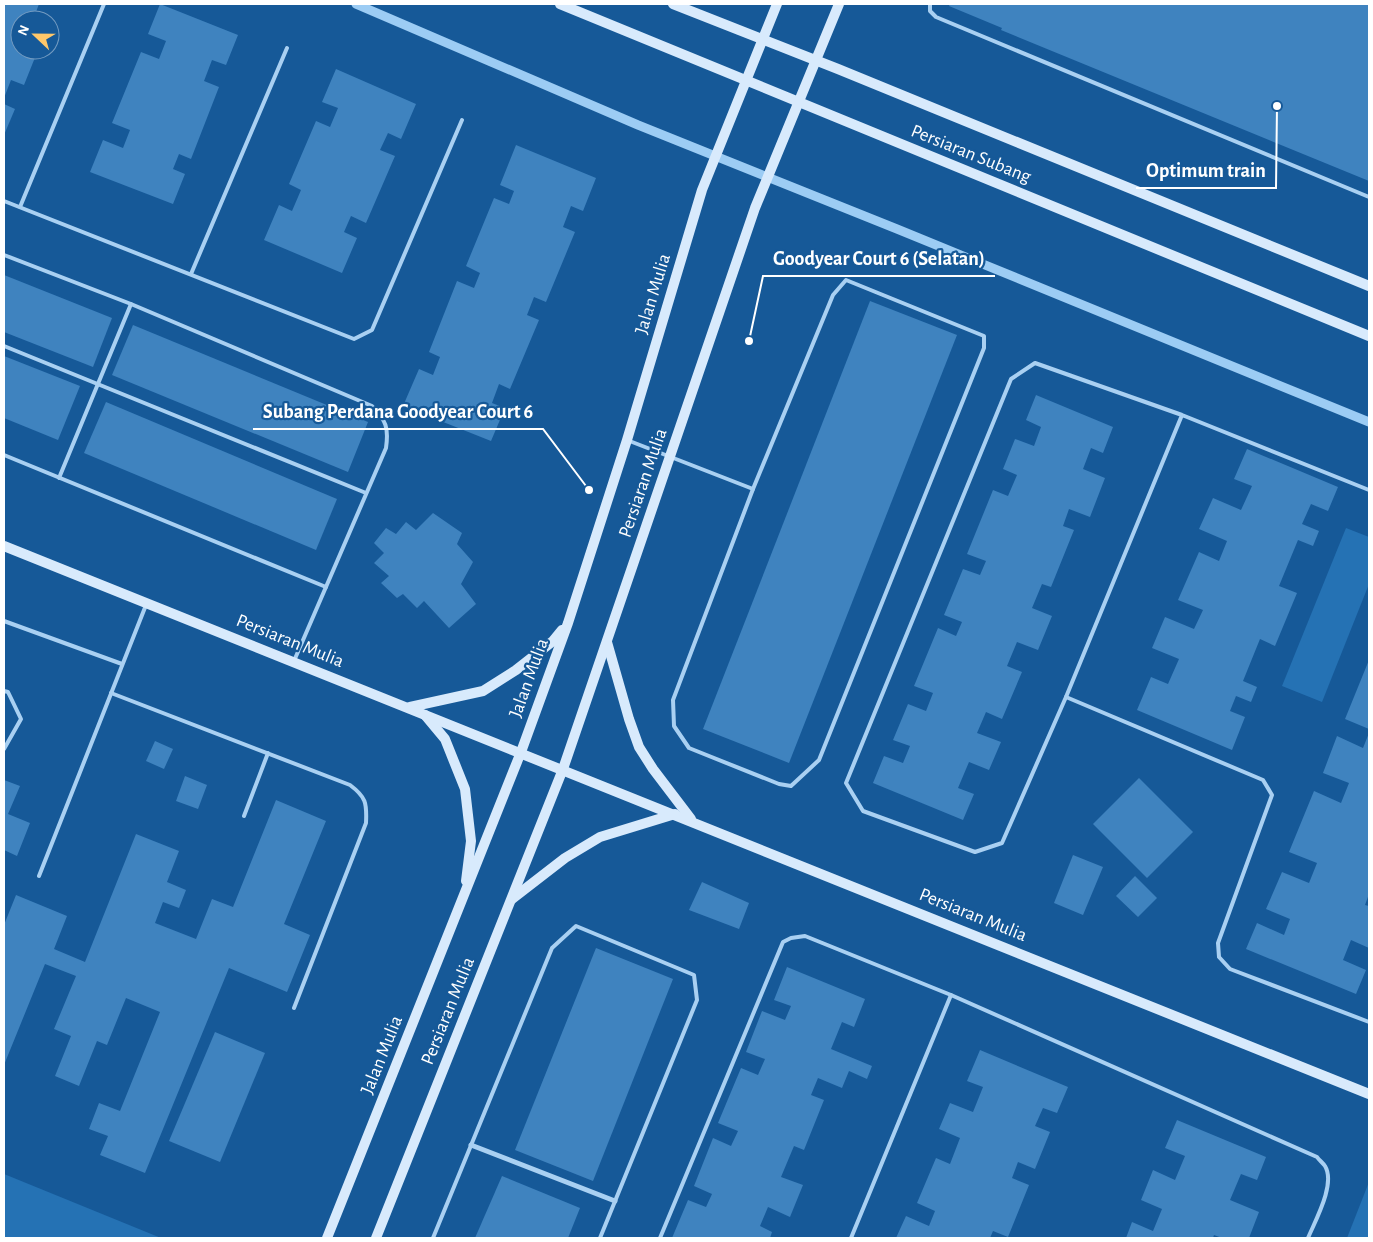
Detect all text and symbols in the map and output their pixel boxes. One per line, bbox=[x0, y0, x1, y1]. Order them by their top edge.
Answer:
north arrow bbox=[10, 10, 60, 60]
text: N bbox=[16, 23, 32, 38]
street label: Persiaran Subang bbox=[908, 121, 1034, 187]
callout: Optimum train bbox=[1136, 153, 1276, 188]
text: Optimum train bbox=[1146, 161, 1266, 181]
callout: Goodyear Court 6 (Selatan) bbox=[763, 241, 995, 276]
text: Goodyear Court 6 (Selatan) bbox=[773, 249, 985, 269]
street label: Jalan Mulia bbox=[632, 251, 674, 336]
callout: Subang Perdana Goodyear Court 6 bbox=[253, 394, 543, 429]
text: Subang Perdana Goodyear Court 6 bbox=[263, 402, 533, 422]
street label: Persiaran Mulia bbox=[615, 426, 671, 540]
street label: Persiaran Mulia bbox=[234, 611, 347, 671]
street label: Jalan Mulia bbox=[506, 636, 552, 720]
street label: Persiaran Mulia bbox=[917, 885, 1030, 945]
street label: Persiaran Mulia bbox=[418, 954, 478, 1067]
street label: Jalan Mulia bbox=[358, 1013, 406, 1097]

